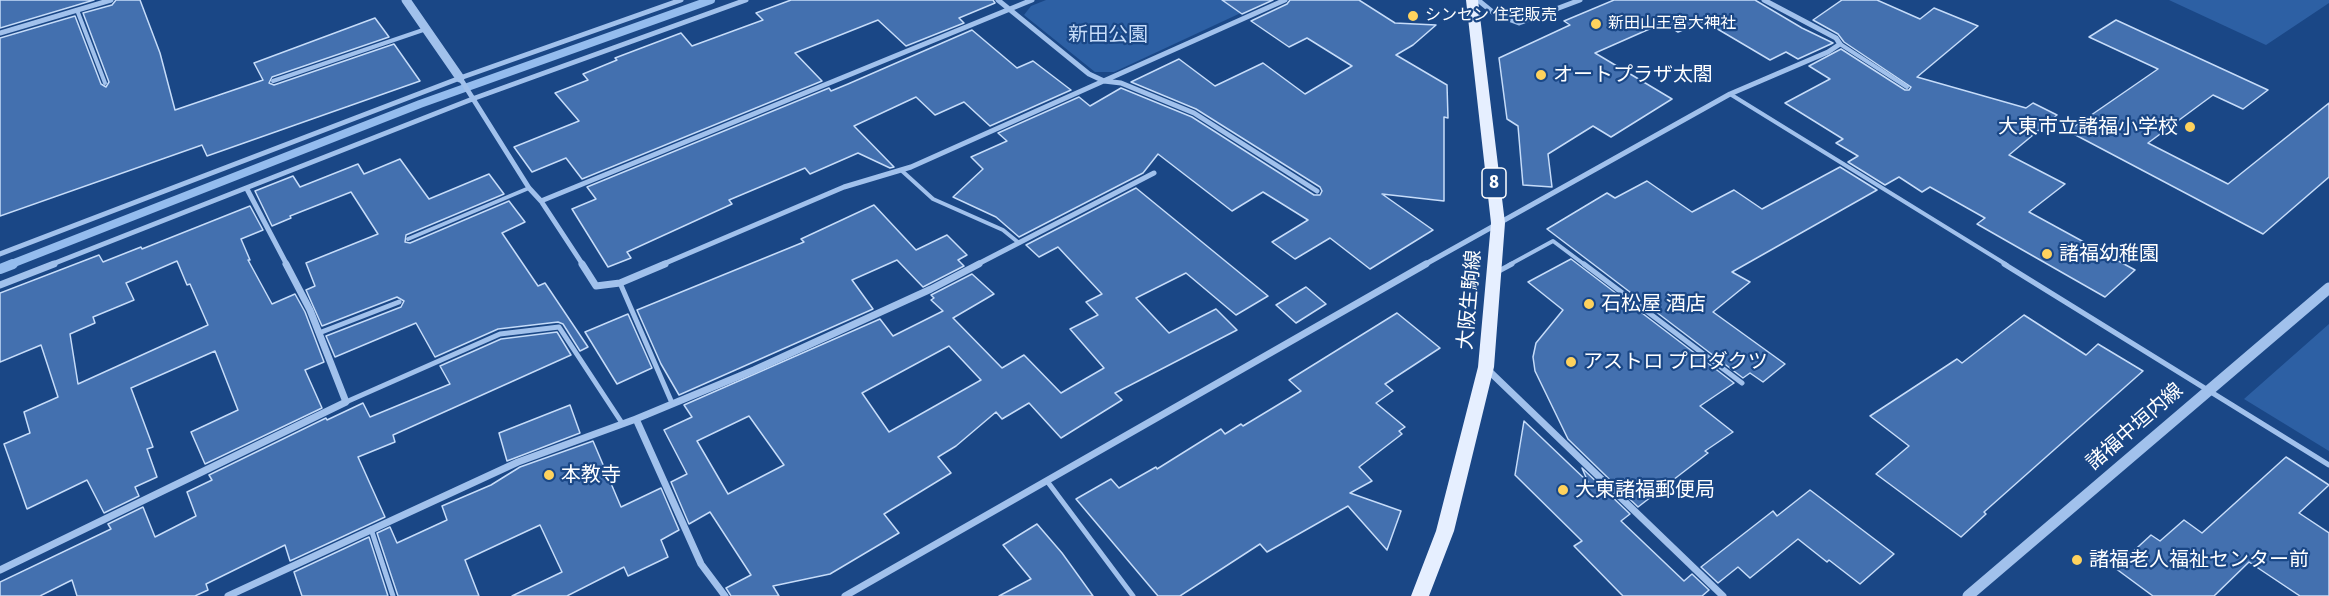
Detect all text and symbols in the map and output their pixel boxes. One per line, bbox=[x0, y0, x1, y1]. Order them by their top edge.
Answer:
place label: シンセン 住宅販売 bbox=[1425, 6, 1557, 26]
marker: シンセン 住宅販売 bbox=[1406, 9, 1420, 23]
place label: 新田山王宮大神社 bbox=[1608, 14, 1736, 34]
marker: 新田山王宮大神社 bbox=[1589, 17, 1603, 31]
park label: 新田公園 bbox=[1068, 23, 1148, 47]
place label: オートプラザ太閤 bbox=[1553, 63, 1713, 87]
marker: オートプラザ太閤 bbox=[1534, 68, 1548, 82]
place label: 大東市立諸福小学校 bbox=[1998, 115, 2178, 139]
marker: 大東市立諸福小学校 bbox=[2183, 120, 2197, 134]
road number: 8 bbox=[1482, 168, 1506, 198]
place label: 諸福幼稚園 bbox=[2059, 242, 2159, 266]
marker: 諸福幼稚園 bbox=[2040, 247, 2054, 261]
street label: 大阪生駒線 bbox=[1454, 249, 1486, 351]
place label: 石松屋 酒店 bbox=[1601, 292, 1706, 316]
marker: 石松屋 酒店 bbox=[1582, 297, 1596, 311]
place label: アストロ プロダクツ bbox=[1583, 350, 1768, 374]
marker: アストロ プロダクツ bbox=[1564, 355, 1578, 369]
street label: 諸福中垣内線 bbox=[2082, 379, 2188, 475]
place label: 本教寺 bbox=[561, 463, 621, 487]
marker: 本教寺 bbox=[542, 468, 556, 482]
place label: 大東諸福郵便局 bbox=[1575, 478, 1715, 502]
marker: 大東諸福郵便局 bbox=[1556, 483, 1570, 497]
place label: 諸福老人福祉センター前 bbox=[2089, 548, 2309, 572]
marker: 諸福老人福祉センター前 bbox=[2070, 553, 2084, 567]

